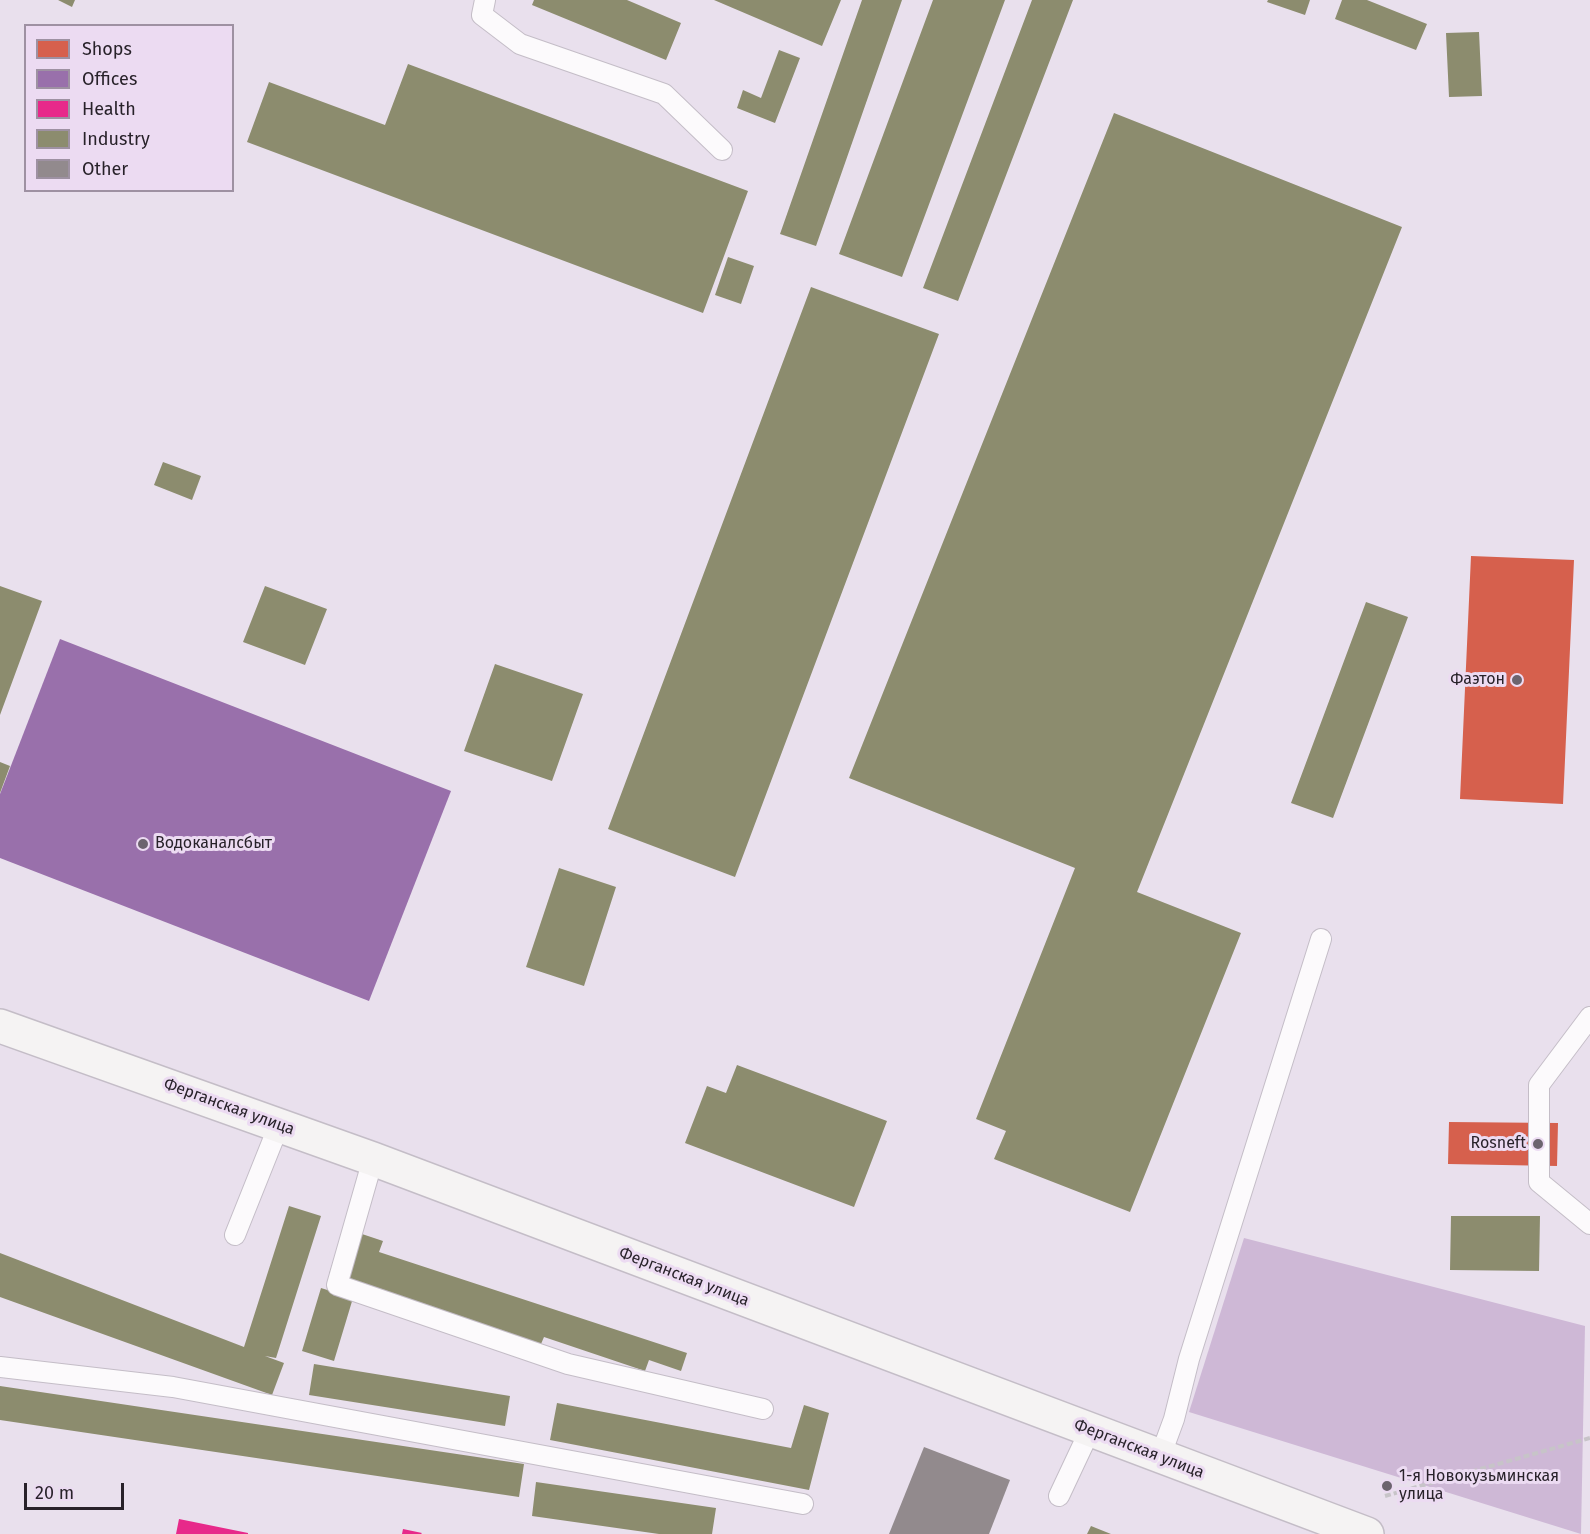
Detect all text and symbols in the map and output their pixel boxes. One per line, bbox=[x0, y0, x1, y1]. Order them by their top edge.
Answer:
legend bbox=[24, 24, 234, 192]
text: Shops bbox=[82, 38, 132, 60]
text: Offices bbox=[82, 68, 137, 90]
text: Health bbox=[82, 98, 136, 120]
text: Industry bbox=[82, 128, 150, 150]
text: Other bbox=[82, 158, 128, 180]
place label: Фаэтон bbox=[1450, 670, 1505, 690]
marker: Фаэтон bbox=[1510, 673, 1524, 687]
place label: Водоканалсбыт bbox=[155, 834, 272, 854]
marker: Водоканалсбыт bbox=[136, 837, 150, 851]
street label: Ферганская улица bbox=[161, 1074, 297, 1140]
place label: Rosneft bbox=[1471, 1134, 1526, 1154]
marker: Rosneft bbox=[1531, 1137, 1545, 1151]
street label: Ферганская улица bbox=[616, 1243, 752, 1311]
street label: Ферганская улица bbox=[1071, 1415, 1207, 1483]
place label: 1-я Новокузьминская улица bbox=[1399, 1467, 1559, 1505]
scale bar bbox=[27, 1471, 128, 1509]
marker: 1-я Новокузьминская улица bbox=[1380, 1479, 1394, 1493]
text: 20 m bbox=[35, 1482, 74, 1504]

